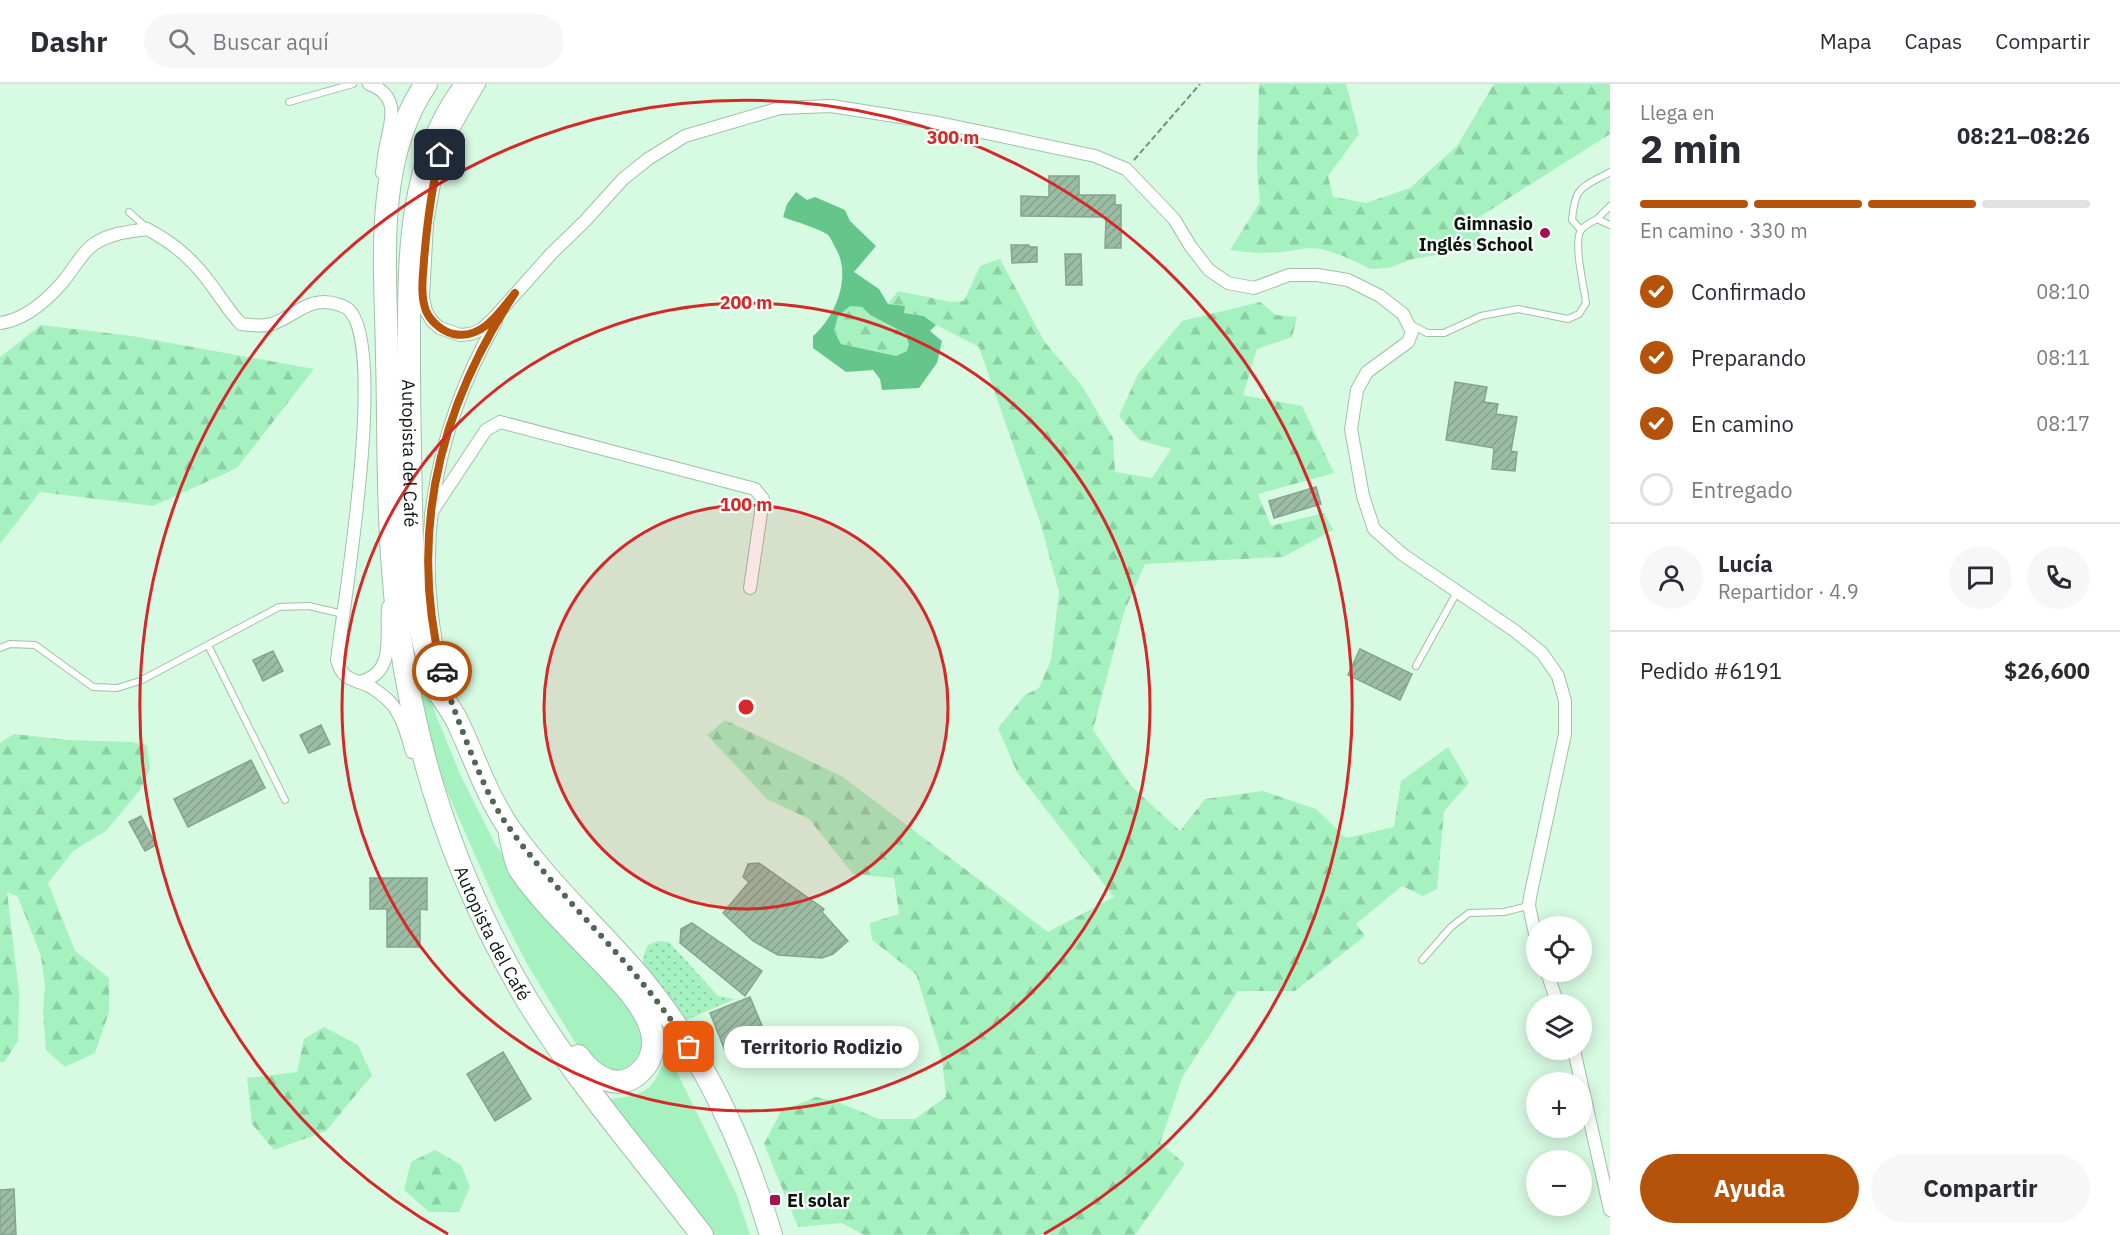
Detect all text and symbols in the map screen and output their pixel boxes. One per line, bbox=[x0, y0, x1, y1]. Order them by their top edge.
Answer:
search box bbox=[144, 14, 564, 68]
text: Dashr bbox=[30, 23, 108, 60]
icon: search bbox=[165, 25, 198, 58]
text: Buscar aquí bbox=[213, 27, 329, 56]
text: Mapa bbox=[1820, 27, 1871, 55]
text: Capas bbox=[1904, 27, 1962, 55]
text: Compartir bbox=[1995, 27, 2090, 55]
text: Llega en bbox=[1640, 99, 1715, 126]
text: 08:21–08:26 bbox=[1957, 121, 2090, 150]
text: 2 min bbox=[1640, 123, 1742, 174]
text: 300 m bbox=[927, 126, 979, 149]
pin bbox=[414, 129, 465, 180]
icon: home bbox=[423, 138, 456, 171]
place label: Gimnasio Inglés School bbox=[1419, 212, 1534, 256]
text: En camino · 330 m bbox=[1640, 217, 1808, 244]
marker: Gimnasio Inglés School bbox=[1538, 226, 1552, 240]
icon: check bbox=[1640, 275, 1673, 308]
text: Confirmado bbox=[1691, 277, 1806, 306]
text: 08:10 bbox=[2036, 278, 2090, 305]
text: 200 m bbox=[720, 291, 772, 314]
icon: check bbox=[1640, 341, 1673, 374]
text: Preparando bbox=[1691, 343, 1806, 372]
text: 08:11 bbox=[2036, 344, 2090, 371]
street label: Autopista del Café bbox=[398, 379, 423, 528]
icon: check bbox=[1640, 407, 1673, 440]
text: En camino bbox=[1691, 409, 1794, 438]
text: 08:17 bbox=[2036, 410, 2090, 437]
text: Entregado bbox=[1691, 475, 1792, 504]
text: 100 m bbox=[720, 493, 772, 516]
button: person bbox=[1640, 546, 1703, 609]
button: chat bbox=[1949, 546, 2012, 609]
button: phone bbox=[2027, 546, 2090, 609]
text: Lucía bbox=[1718, 549, 1773, 578]
text: Repartidor · 4.9 bbox=[1718, 578, 1859, 605]
courier bbox=[412, 641, 472, 701]
icon: car bbox=[426, 655, 459, 688]
text: Pedido #6191 bbox=[1640, 656, 1782, 685]
text: $26,600 bbox=[2004, 656, 2090, 685]
centre of rings bbox=[736, 697, 756, 717]
street label: Autopista del Café bbox=[450, 862, 536, 1005]
map controls bbox=[1526, 916, 1592, 1216]
button: locate bbox=[1526, 916, 1592, 982]
button: layers bbox=[1526, 994, 1592, 1060]
pin bbox=[663, 1021, 714, 1072]
callout: Territorio Rodizio bbox=[725, 1026, 920, 1068]
icon: bag bbox=[672, 1030, 705, 1063]
text: Territorio Rodizio bbox=[741, 1033, 902, 1060]
button: + bbox=[1526, 1072, 1592, 1138]
button: − bbox=[1526, 1150, 1592, 1216]
button: Ayuda bbox=[1640, 1154, 1859, 1223]
button: Compartir bbox=[1871, 1154, 2090, 1223]
place label: El solar bbox=[787, 1189, 850, 1212]
marker: El solar bbox=[768, 1193, 782, 1207]

